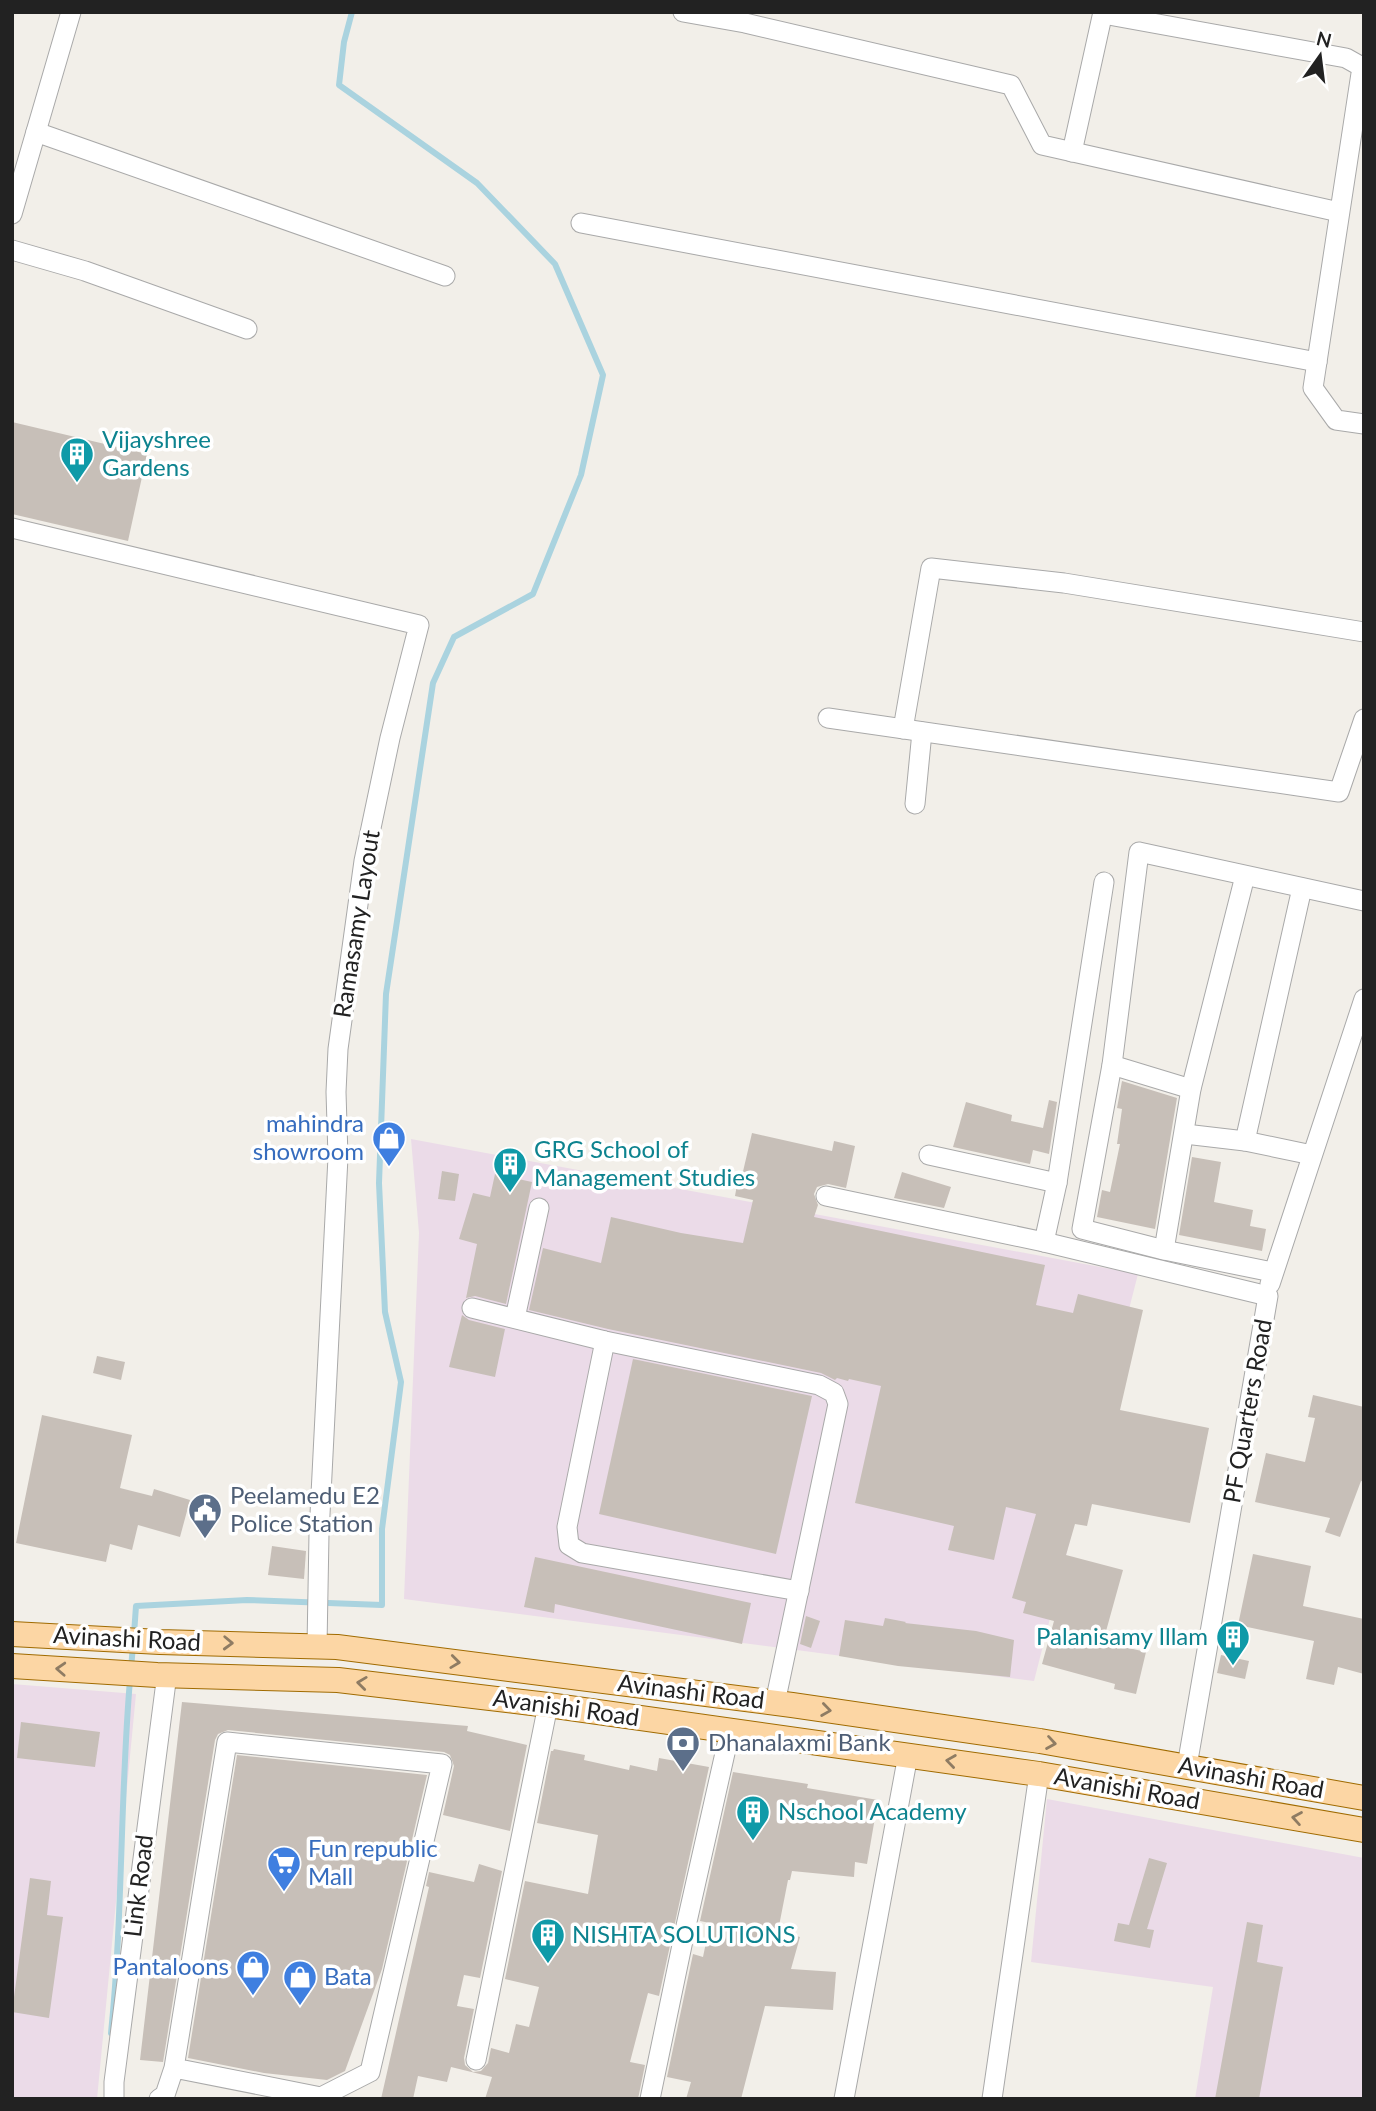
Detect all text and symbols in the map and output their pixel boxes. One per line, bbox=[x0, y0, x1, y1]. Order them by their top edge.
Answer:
north arrow bbox=[1285, 21, 1355, 91]
text: N bbox=[1314, 26, 1334, 52]
place label: Vijayshree Gardens bbox=[102, 424, 211, 481]
building icon: Vijayshree Gardens bbox=[58, 435, 96, 484]
street label: Ramasamy Layout bbox=[326, 827, 385, 1020]
place label: mahindra showroom bbox=[253, 1108, 364, 1165]
shop icon: mahindra showroom bbox=[370, 1119, 408, 1168]
place label: GRG School of Management Studies bbox=[534, 1134, 755, 1191]
building icon: GRG School of Management Studies bbox=[491, 1145, 529, 1194]
street label: PF Quarters Road bbox=[1216, 1316, 1277, 1505]
place label: Peelamedu E2 Police Station bbox=[230, 1480, 380, 1537]
public building icon: Peelamedu E2 Police Station bbox=[186, 1491, 224, 1540]
building icon: Palanisamy Illam bbox=[1214, 1618, 1252, 1667]
street label: Avinashi Road bbox=[53, 1619, 202, 1656]
place label: Palanisamy Illam bbox=[1036, 1621, 1208, 1650]
one-way arrow bbox=[223, 1636, 234, 1651]
one-way arrow bbox=[449, 1654, 461, 1669]
one-way arrow bbox=[56, 1661, 67, 1676]
street label: Avinashi Road bbox=[616, 1667, 766, 1714]
one-way arrow bbox=[356, 1675, 367, 1690]
street label: Avanishi Road bbox=[491, 1682, 641, 1731]
one-way arrow bbox=[820, 1702, 832, 1717]
bank icon: Dhanalaxmi Bank bbox=[664, 1724, 702, 1773]
place label: Dhanalaxmi Bank bbox=[708, 1727, 891, 1756]
one-way arrow bbox=[1045, 1735, 1057, 1750]
street label: Avinashi Road bbox=[1176, 1749, 1327, 1804]
one-way arrow bbox=[945, 1754, 957, 1769]
street label: Avanishi Road bbox=[1052, 1760, 1202, 1815]
building icon: Nschool Academy bbox=[734, 1793, 772, 1842]
place label: Nschool Academy bbox=[778, 1796, 967, 1825]
one-way arrow bbox=[1291, 1811, 1303, 1826]
street label: Link Road bbox=[117, 1833, 158, 1939]
place label: Fun republic Mall bbox=[308, 1833, 438, 1890]
supermarket icon: Fun republic Mall bbox=[265, 1844, 303, 1893]
building icon: NISHTA SOLUTIONS bbox=[529, 1916, 567, 1965]
place label: NISHTA SOLUTIONS bbox=[572, 1919, 796, 1948]
shop icon: Pantaloons bbox=[234, 1948, 272, 1997]
place label: Pantaloons bbox=[113, 1951, 229, 1980]
shop icon: Bata bbox=[281, 1958, 319, 2007]
place label: Bata bbox=[324, 1961, 372, 1990]

